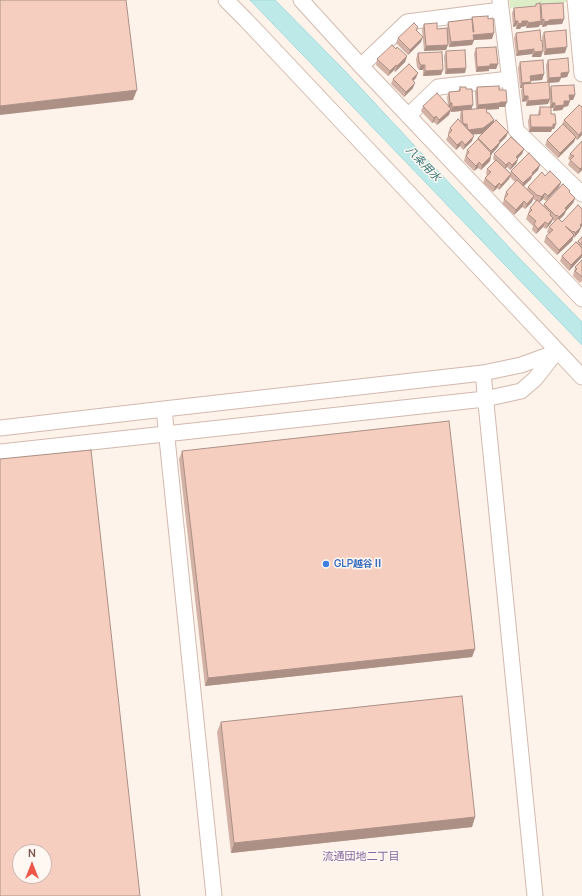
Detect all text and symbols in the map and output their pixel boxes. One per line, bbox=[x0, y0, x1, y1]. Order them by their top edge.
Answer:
water label: 八条用水 bbox=[403, 144, 443, 184]
place label: GLP越谷Ⅱ bbox=[334, 558, 383, 570]
marker: GLP越谷Ⅱ bbox=[321, 559, 331, 569]
north arrow bbox=[12, 844, 52, 884]
text: N bbox=[28, 845, 36, 860]
district label: 流通団地二丁目 bbox=[323, 850, 399, 864]

